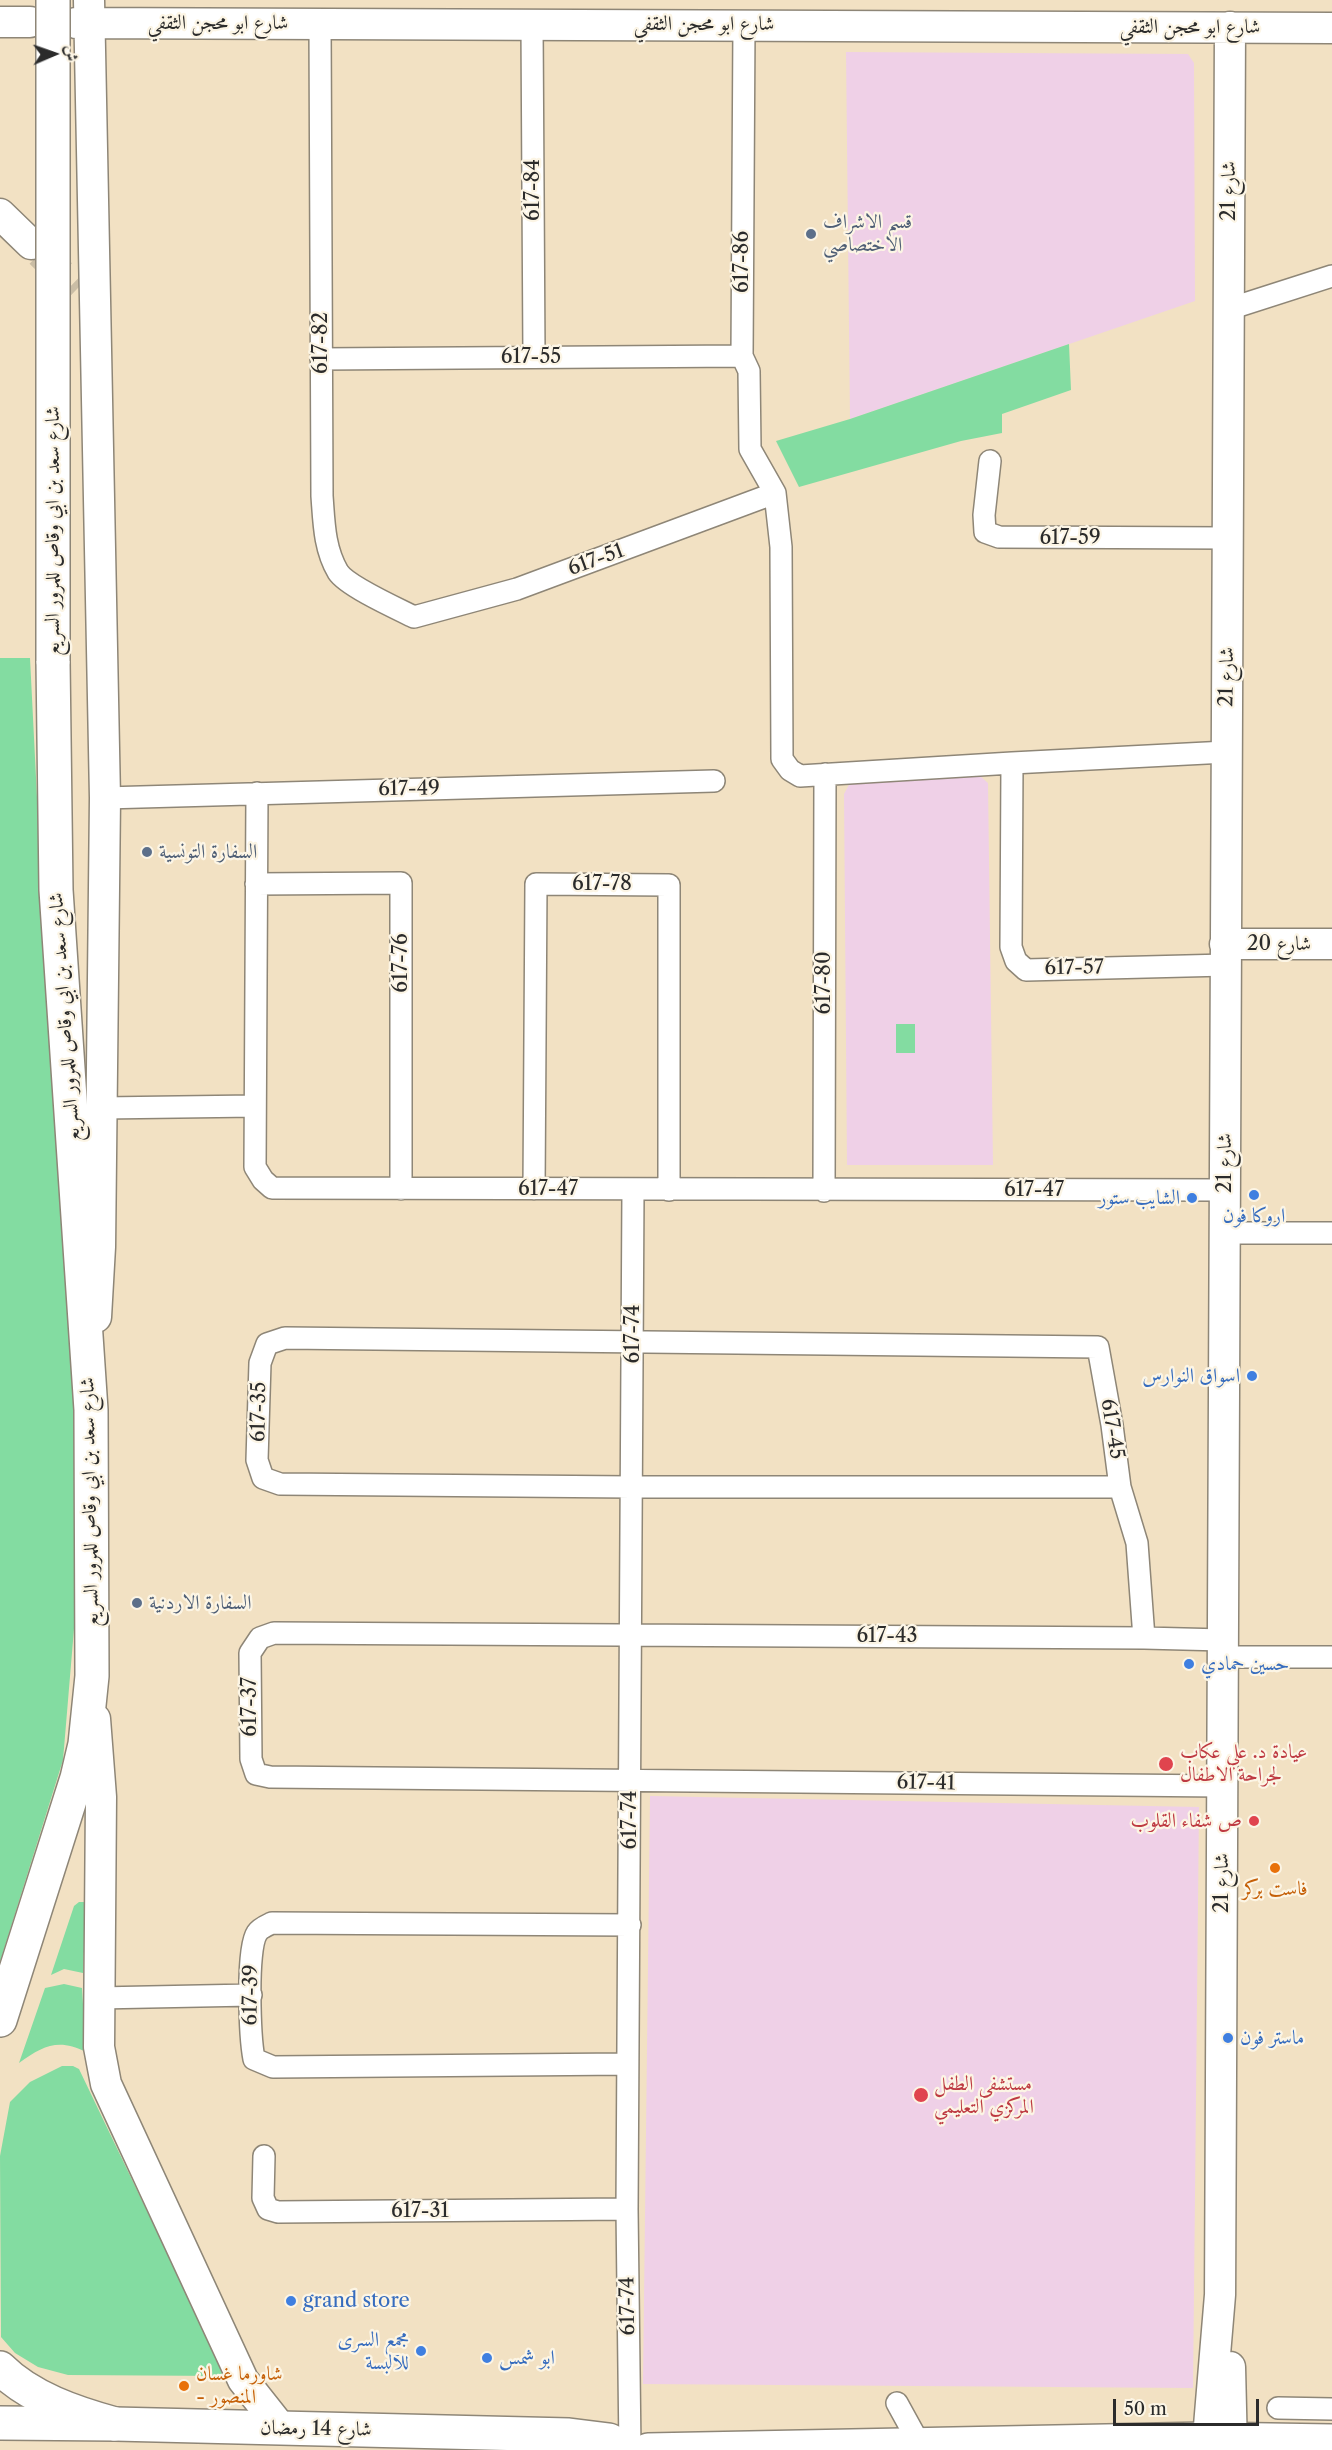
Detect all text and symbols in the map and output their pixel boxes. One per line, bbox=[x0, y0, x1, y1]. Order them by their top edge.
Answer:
street label: شارع ابو محجن الثقفي bbox=[148, 11, 288, 35]
street label: شارع ابو محجن الثقفي bbox=[634, 12, 774, 36]
street label: شارع ابو محجن الثقفي bbox=[1120, 15, 1260, 39]
north arrow bbox=[24, 24, 84, 84]
text: ش bbox=[62, 45, 82, 62]
street label: 617-84 bbox=[521, 159, 545, 221]
street label: شارع 21 bbox=[1217, 161, 1241, 221]
place label: قسم الاشراف الاختصاصي bbox=[823, 210, 912, 257]
marker: قسم الاشراف الاختصاصي bbox=[804, 227, 818, 241]
street label: 617-86 bbox=[730, 231, 754, 293]
street label: 617-82 bbox=[309, 312, 333, 374]
street label: 617-55 bbox=[501, 345, 561, 369]
street label: شارع سعد بن ابي وقاص للمرور السريع bbox=[41, 406, 65, 656]
street label: 617-59 bbox=[1039, 526, 1101, 550]
street label: 617-51 bbox=[565, 539, 627, 581]
street label: شارع 21 bbox=[1214, 647, 1240, 707]
street label: 617-49 bbox=[378, 776, 440, 802]
place label: السفارة التونسية bbox=[159, 840, 257, 864]
marker: السفارة التونسية bbox=[140, 845, 154, 859]
street label: 617-78 bbox=[572, 872, 632, 896]
street label: شارع سعد بن ابي وقاص للمرور السريع bbox=[44, 892, 86, 1142]
street label: شارع 20 bbox=[1247, 932, 1311, 956]
street label: 617-76 bbox=[389, 933, 413, 993]
street label: 617-80 bbox=[812, 951, 836, 1015]
street label: 617-57 bbox=[1044, 955, 1104, 981]
street label: شارع 21 bbox=[1213, 1133, 1237, 1193]
street label: 617-47 bbox=[518, 1177, 578, 1201]
street label: 617-47 bbox=[1004, 1178, 1064, 1202]
place label: الشايب ستور bbox=[1098, 1186, 1180, 1210]
marker: اروكا فون bbox=[1247, 1188, 1261, 1202]
marker: الشايب ستور bbox=[1185, 1191, 1199, 1205]
place label: اروكا فون bbox=[1223, 1204, 1285, 1228]
street label: 617-74 bbox=[621, 1305, 645, 1363]
place label: اسواق النوارس bbox=[1142, 1364, 1240, 1388]
marker: اسواق النوارس bbox=[1245, 1369, 1259, 1383]
street label: شارع سعد بن ابي وقاص للمرور السريع bbox=[76, 1377, 104, 1627]
street label: 617-35 bbox=[246, 1382, 272, 1442]
street label: 617-45 bbox=[1095, 1397, 1129, 1461]
place label: السفارة الاردنية bbox=[149, 1591, 252, 1615]
marker: السفارة الاردنية bbox=[130, 1596, 144, 1610]
street label: 617-43 bbox=[856, 1624, 918, 1648]
place label: حسين حمادي bbox=[1201, 1652, 1289, 1676]
marker: حسين حمادي bbox=[1182, 1657, 1196, 1671]
street label: 617-37 bbox=[238, 1677, 262, 1737]
place label: عيادة د. علي عكاب لجراحة الاطفال bbox=[1180, 1740, 1307, 1787]
marker: عيادة د. علي عكاب لجراحة الاطفال bbox=[1157, 1755, 1175, 1773]
street label: 617-41 bbox=[896, 1770, 956, 1796]
street label: 617-74 bbox=[618, 1791, 642, 1849]
place label: ص شفاء القلوب bbox=[1131, 1809, 1242, 1833]
marker: ص شفاء القلوب bbox=[1247, 1814, 1261, 1828]
street label: شارع 21 bbox=[1210, 1853, 1234, 1913]
marker: فاست بركر bbox=[1268, 1861, 1282, 1875]
place label: فاست بركر bbox=[1242, 1877, 1308, 1901]
street label: 617-39 bbox=[238, 1964, 264, 2026]
place label: ماستر فون bbox=[1240, 2026, 1304, 2050]
marker: ماستر فون bbox=[1221, 2031, 1235, 2045]
place label: مستشفى الطفل المركزي التعليمي bbox=[934, 2072, 1034, 2119]
marker: مستشفى الطفل المركزي التعليمي bbox=[912, 2086, 930, 2104]
street label: 617-31 bbox=[391, 2199, 449, 2223]
street label: 617-74 bbox=[615, 2276, 641, 2336]
place label: grand store bbox=[303, 2289, 410, 2313]
marker: grand store bbox=[284, 2294, 298, 2308]
place label: مجمع السرى للالبسة bbox=[337, 2328, 409, 2375]
marker: مجمع السرى للالبسة bbox=[414, 2344, 428, 2358]
place label: ابو شمس bbox=[499, 2346, 555, 2370]
marker: ابو شمس bbox=[480, 2351, 494, 2365]
place label: شاورما غسان - المنصور bbox=[196, 2362, 283, 2409]
marker: شاورما غسان - المنصور bbox=[177, 2379, 191, 2393]
scale bar bbox=[1116, 2387, 1262, 2425]
text: 50 m bbox=[1124, 2398, 1167, 2420]
street label: شارع 14 رمضان bbox=[260, 2416, 372, 2442]

